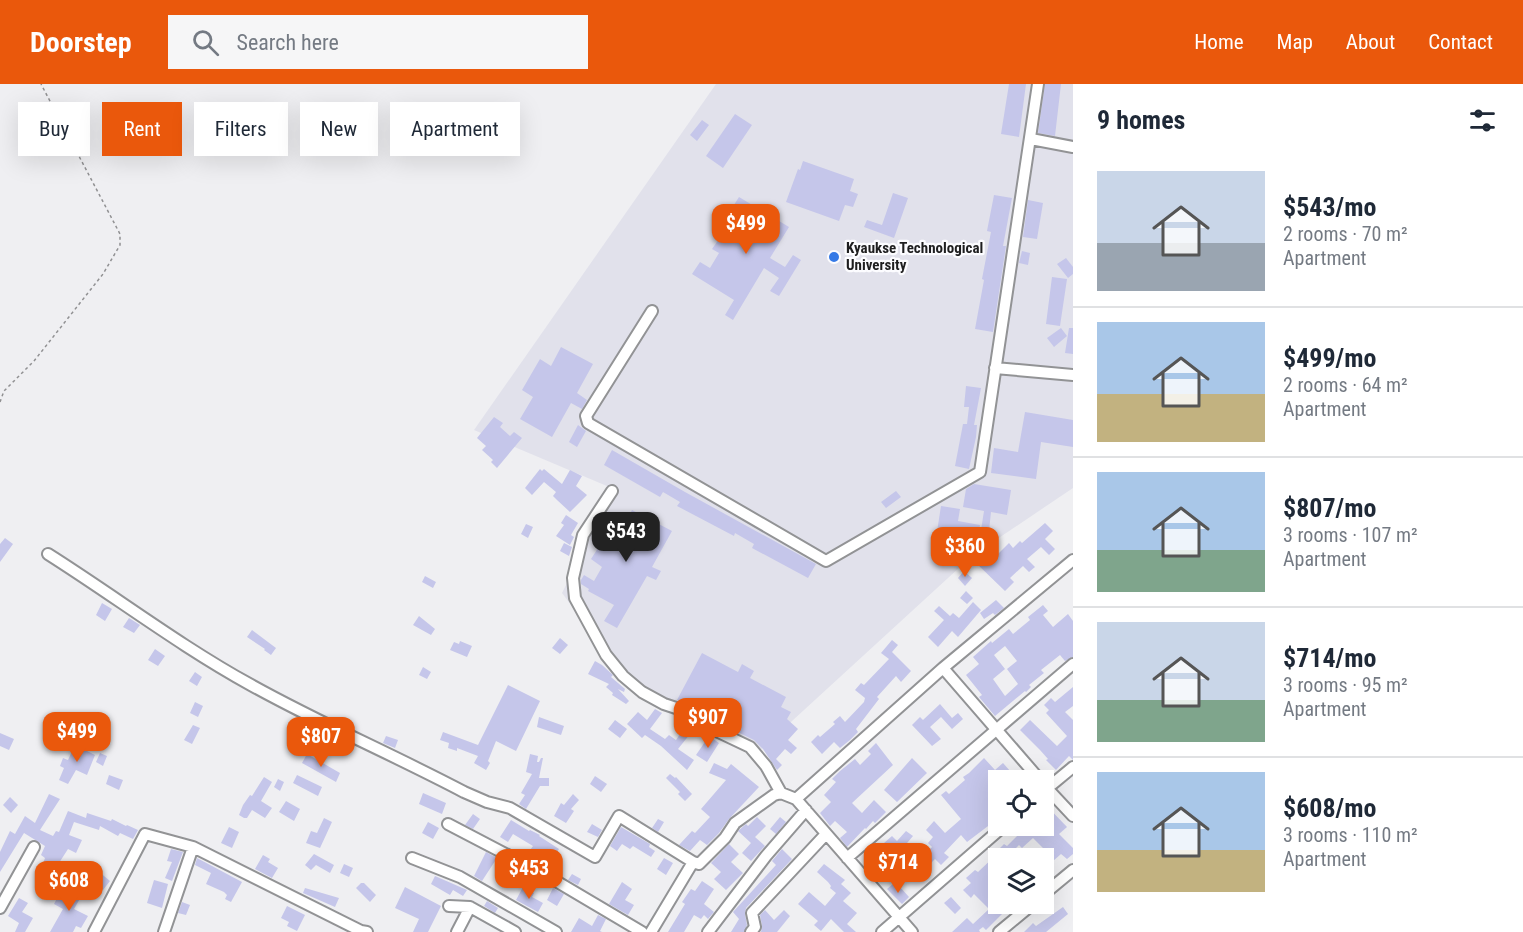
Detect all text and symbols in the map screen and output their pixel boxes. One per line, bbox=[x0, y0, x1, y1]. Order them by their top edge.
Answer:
search box bbox=[168, 15, 588, 69]
text: Doorstep bbox=[30, 26, 132, 59]
icon: search bbox=[189, 26, 222, 59]
text: Search here bbox=[237, 30, 339, 55]
text: Home bbox=[1194, 30, 1244, 54]
text: Map bbox=[1277, 30, 1313, 54]
text: About bbox=[1346, 30, 1395, 54]
text: Contact bbox=[1428, 30, 1493, 54]
chip: Buy bbox=[18, 102, 90, 156]
chip: Rent bbox=[102, 102, 182, 156]
chip: Filters bbox=[194, 102, 288, 156]
chip: New bbox=[300, 102, 378, 156]
chip: Apartment bbox=[390, 102, 520, 156]
icon: filters bbox=[1466, 104, 1499, 137]
text: 9 homes bbox=[1097, 105, 1185, 135]
text: $543/mo bbox=[1283, 192, 1376, 222]
icon: home bbox=[1145, 195, 1217, 267]
pin: $499 bbox=[710, 204, 782, 255]
text: $499 bbox=[726, 211, 766, 235]
text: 2 rooms · 70 m² bbox=[1283, 222, 1408, 246]
place label: Kyaukse Technological University bbox=[846, 239, 983, 274]
text: Apartment bbox=[1283, 246, 1367, 270]
marker: Kyaukse Technological University bbox=[827, 250, 841, 264]
text: $499/mo bbox=[1283, 343, 1376, 373]
icon: home bbox=[1145, 346, 1217, 418]
text: 2 rooms · 64 m² bbox=[1283, 373, 1408, 397]
text: Apartment bbox=[1283, 397, 1367, 421]
text: $807/mo bbox=[1283, 493, 1376, 523]
icon: home bbox=[1145, 496, 1217, 568]
pin: $543 bbox=[590, 512, 662, 563]
text: $543 bbox=[606, 519, 646, 543]
text: 3 rooms · 107 m² bbox=[1283, 523, 1418, 547]
pin: $360 bbox=[929, 527, 1001, 578]
text: $360 bbox=[945, 534, 985, 558]
text: Apartment bbox=[1283, 547, 1367, 571]
text: $714/mo bbox=[1283, 643, 1376, 673]
icon: home bbox=[1145, 646, 1217, 718]
text: 3 rooms · 95 m² bbox=[1283, 673, 1408, 697]
text: Apartment bbox=[1283, 697, 1367, 721]
pin: $907 bbox=[672, 698, 744, 749]
text: $907 bbox=[688, 705, 728, 729]
pin: $499 bbox=[41, 712, 113, 763]
pin: $807 bbox=[285, 717, 357, 768]
text: $499 bbox=[57, 719, 97, 743]
text: $807 bbox=[301, 724, 341, 748]
map controls bbox=[988, 770, 1054, 914]
button: locate bbox=[988, 770, 1054, 836]
text: $608/mo bbox=[1283, 793, 1376, 823]
icon: home bbox=[1145, 796, 1217, 868]
text: 3 rooms · 110 m² bbox=[1283, 823, 1418, 847]
pin: $714 bbox=[862, 843, 934, 894]
text: Apartment bbox=[1283, 847, 1367, 871]
button: layers bbox=[988, 848, 1054, 914]
pin: $453 bbox=[493, 849, 565, 900]
text: $714 bbox=[878, 850, 918, 874]
text: $453 bbox=[509, 856, 549, 880]
pin: $608 bbox=[33, 861, 105, 912]
text: $608 bbox=[49, 868, 89, 892]

